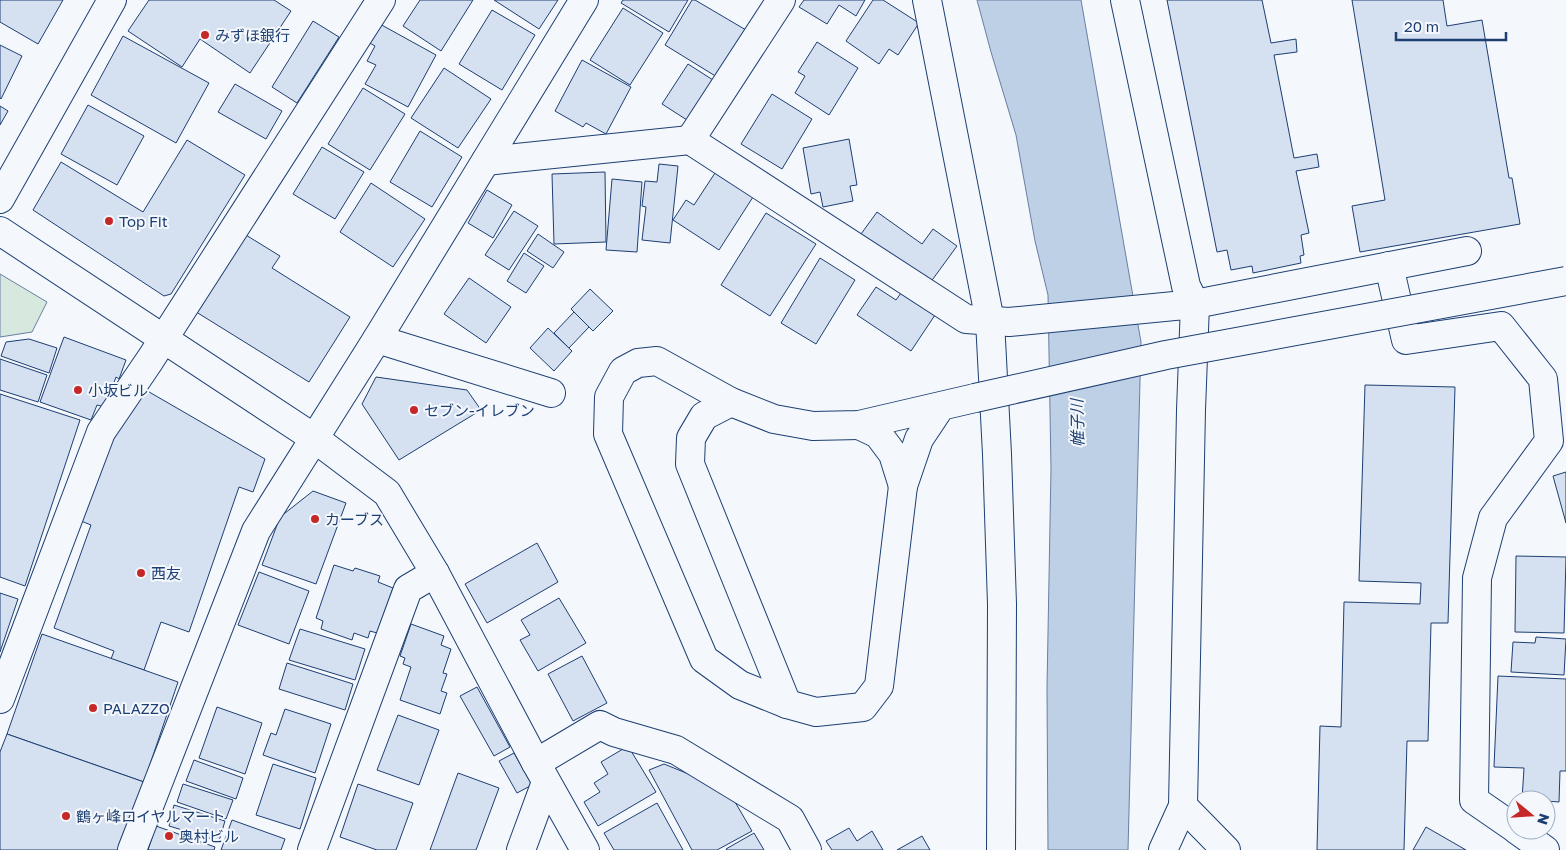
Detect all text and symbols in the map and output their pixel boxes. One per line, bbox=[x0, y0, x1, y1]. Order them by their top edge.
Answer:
scale bar bbox=[1396, 10, 1506, 42]
text: 20 m bbox=[1404, 17, 1439, 35]
place label: みずほ銀行 bbox=[215, 26, 290, 44]
marker: みずほ銀行 bbox=[199, 29, 211, 41]
place label: Top Fit bbox=[119, 212, 168, 230]
marker: Top Fit bbox=[103, 215, 115, 227]
place label: 小坂ビル bbox=[88, 381, 148, 399]
marker: 小坂ビル bbox=[72, 384, 84, 396]
water label: 帷子川 bbox=[1067, 397, 1087, 447]
place label: セブン-イレブン bbox=[424, 401, 535, 419]
marker: セブン-イレブン bbox=[408, 404, 420, 416]
place label: カーブス bbox=[325, 510, 384, 528]
marker: カーブス bbox=[309, 513, 321, 525]
place label: 西友 bbox=[151, 564, 181, 582]
marker: 西友 bbox=[135, 567, 147, 579]
place label: PALAZZO bbox=[103, 699, 170, 717]
marker: PALAZZO bbox=[87, 702, 99, 714]
north arrow bbox=[1506, 790, 1556, 840]
place label: 鶴ヶ峰ロイヤルマート bbox=[76, 807, 226, 825]
marker: 鶴ヶ峰ロイヤルマート bbox=[60, 810, 72, 822]
text: N bbox=[1534, 811, 1554, 827]
place label: 奥村ビル bbox=[179, 827, 239, 845]
marker: 奥村ビル bbox=[163, 830, 175, 842]

